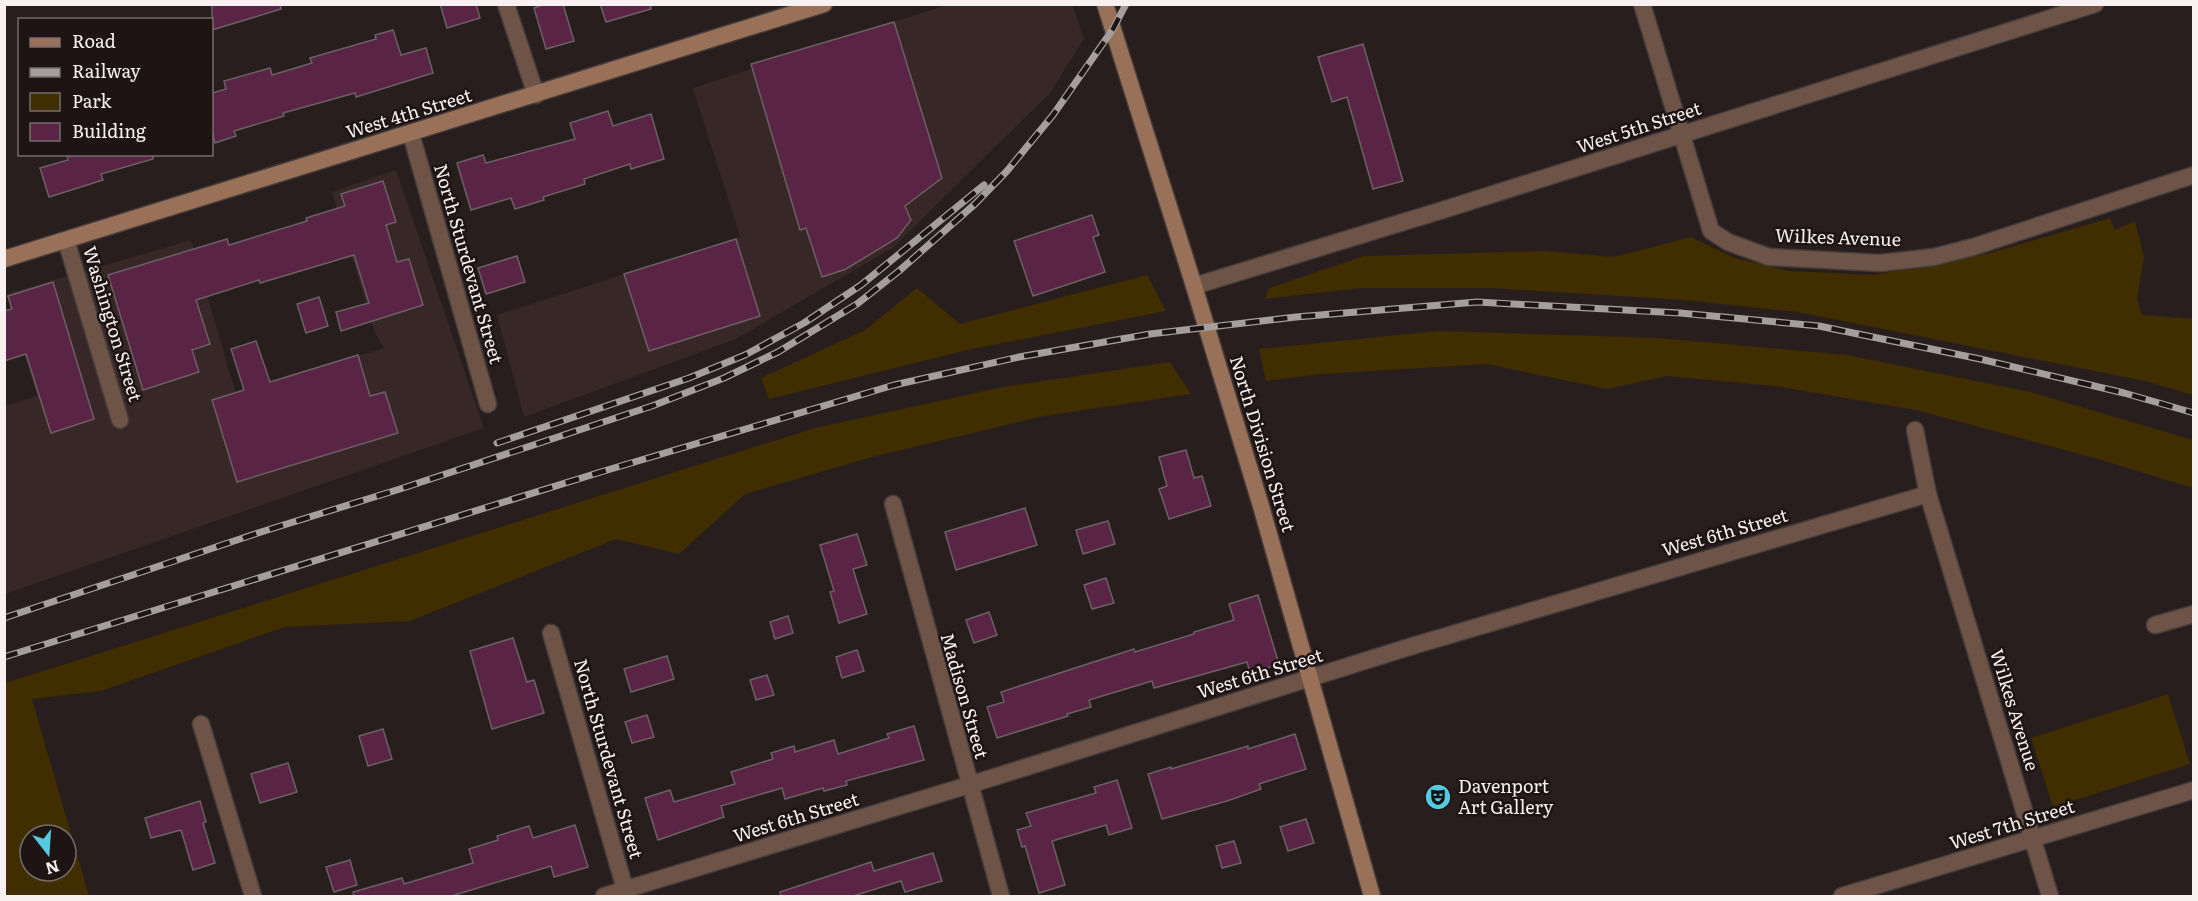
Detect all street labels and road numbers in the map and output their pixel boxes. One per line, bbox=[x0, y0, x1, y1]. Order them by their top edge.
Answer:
street label: West 4th Street bbox=[342, 80, 475, 145]
street label: West 5th Street bbox=[1573, 94, 1705, 159]
street label: North Sturdevant Street bbox=[428, 160, 511, 367]
street label: Wilkes Avenue bbox=[1775, 221, 1902, 252]
street label: Washington Street bbox=[77, 242, 150, 405]
street label: North Division Street bbox=[1224, 352, 1303, 536]
street label: West 6th Street bbox=[1658, 500, 1791, 562]
street label: Madison Street bbox=[935, 629, 997, 762]
street label: West 6th Street bbox=[1194, 640, 1326, 704]
street label: Wilkes Avenue bbox=[1984, 645, 2047, 774]
street label: North Sturdevant Street bbox=[568, 655, 651, 862]
street label: West 6th Street bbox=[730, 784, 862, 848]
street label: West 7th Street bbox=[1946, 792, 2078, 855]

